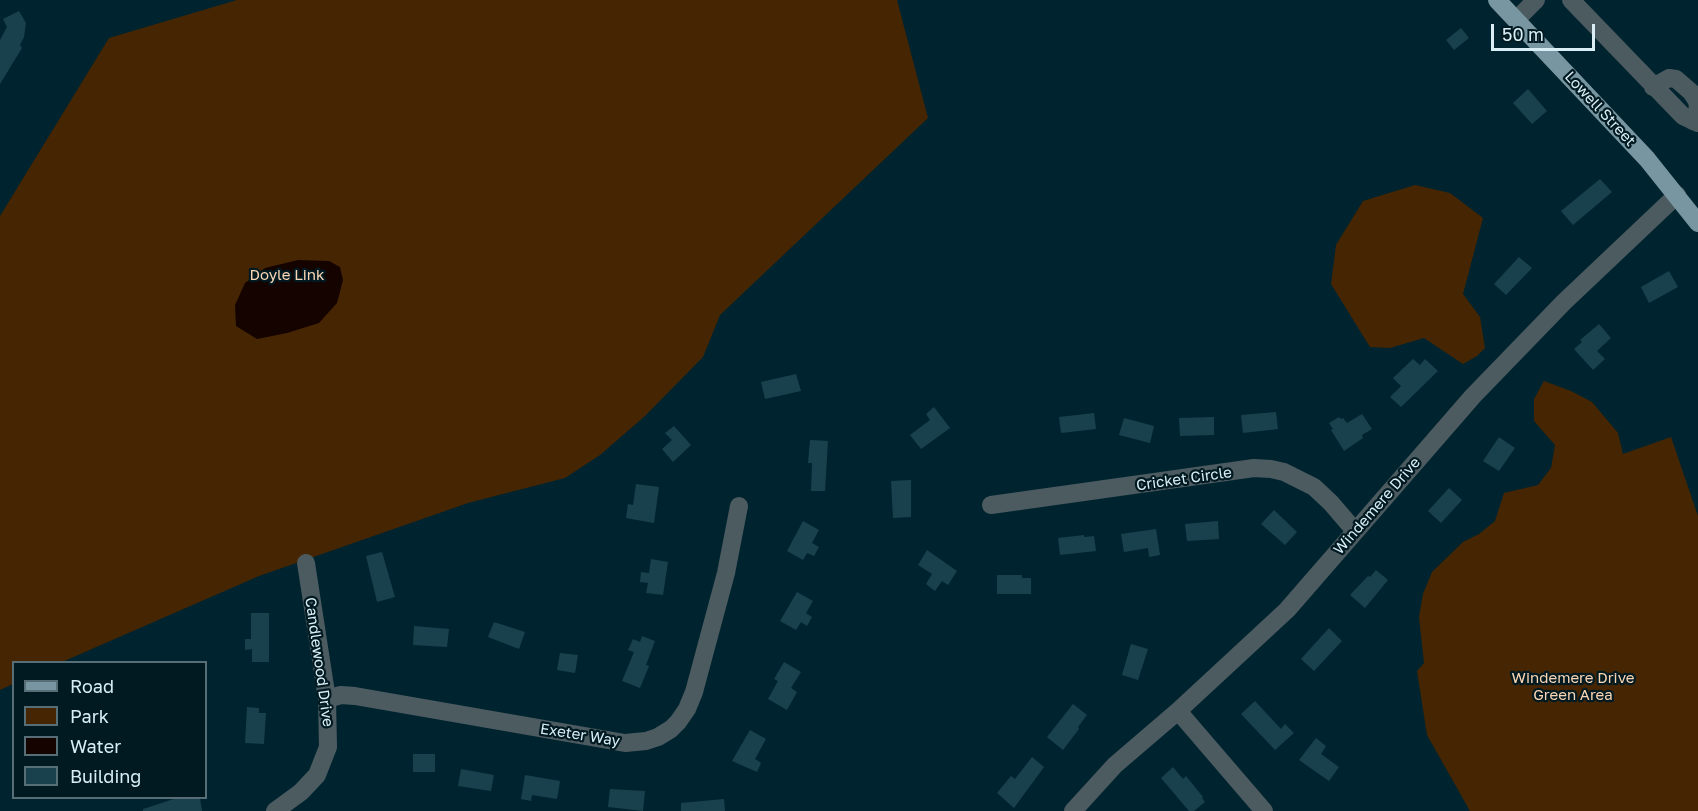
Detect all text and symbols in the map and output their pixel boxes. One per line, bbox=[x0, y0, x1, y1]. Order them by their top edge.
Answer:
scale bar bbox=[1494, 12, 1598, 50]
text: 50 m bbox=[1502, 23, 1544, 45]
street label: Lowell Street bbox=[1561, 68, 1639, 150]
park label: Doyle Link bbox=[250, 266, 324, 284]
street label: Windemere Drive bbox=[1330, 454, 1424, 558]
street label: Cricket Circle bbox=[1135, 463, 1233, 495]
street label: Candlewood Drive bbox=[301, 596, 337, 728]
legend bbox=[12, 661, 207, 799]
park label: Windemere Drive Green Area bbox=[1512, 669, 1634, 704]
text: Road bbox=[70, 675, 114, 697]
text: Park bbox=[70, 705, 109, 727]
street label: Exeter Way bbox=[539, 720, 621, 750]
text: Water bbox=[70, 735, 121, 757]
text: Building bbox=[70, 765, 141, 787]

